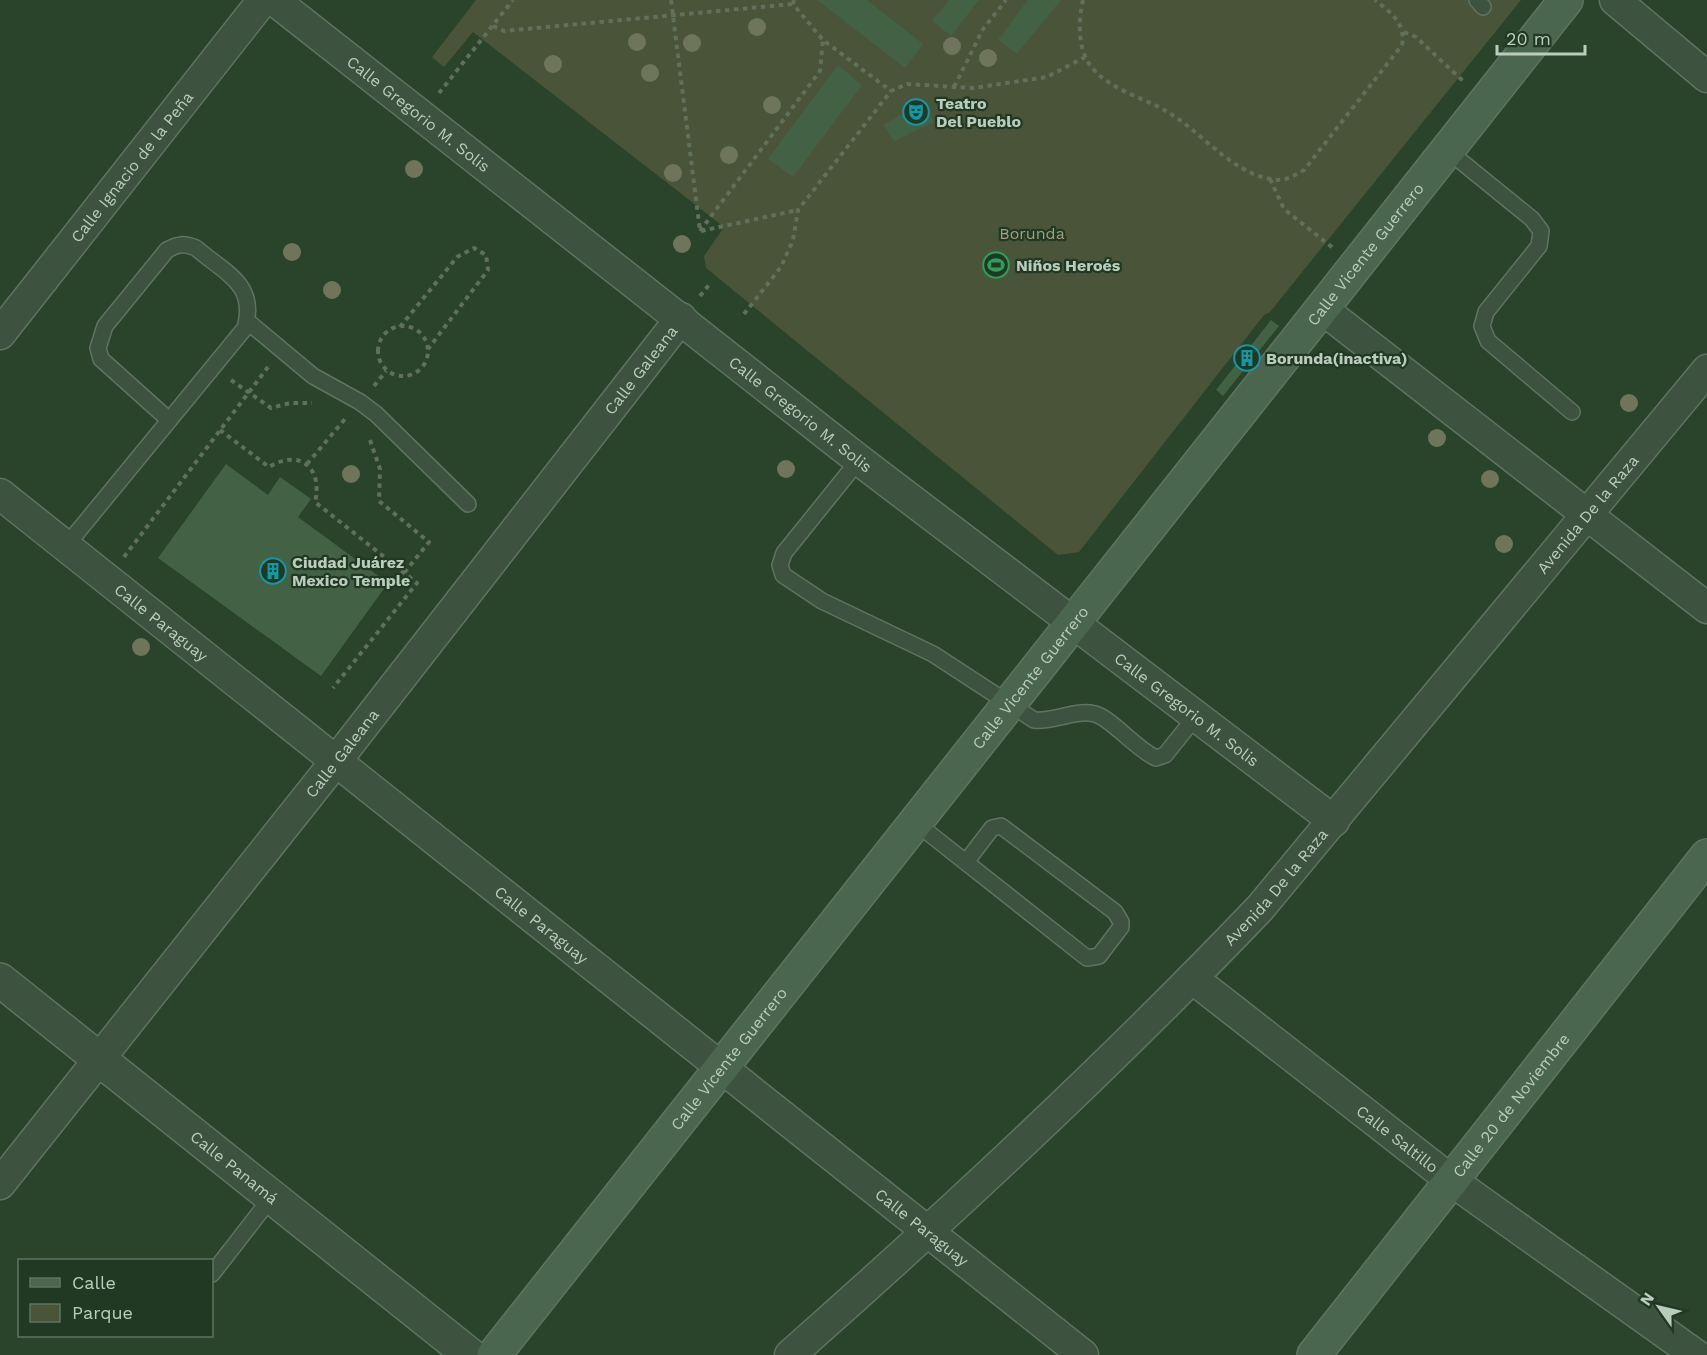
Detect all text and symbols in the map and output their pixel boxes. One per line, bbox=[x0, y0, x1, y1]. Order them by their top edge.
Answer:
scale bar bbox=[1497, 18, 1586, 56]
text: 20 m bbox=[1506, 28, 1551, 49]
street label: Calle Gregorio M. Solis bbox=[343, 52, 494, 176]
street label: Calle Ignacio de la Peña bbox=[67, 87, 197, 246]
place label: Teatro Del Pueblo bbox=[936, 94, 1021, 131]
theatre icon: Teatro Del Pueblo bbox=[901, 97, 931, 127]
street label: Calle Vicente Guerrero bbox=[1303, 179, 1427, 329]
park label: Borunda bbox=[999, 224, 1065, 243]
sports icon: Niños Heroés bbox=[981, 250, 1011, 280]
place label: Niños Heroés bbox=[1016, 256, 1121, 275]
street label: Calle Galeana bbox=[600, 322, 681, 418]
building icon: Borunda(inactiva) bbox=[1232, 343, 1262, 373]
place label: Borunda(inactiva) bbox=[1266, 349, 1407, 368]
street label: Calle Gregorio M. Solis bbox=[725, 352, 876, 476]
street label: Avenida De la Raza bbox=[1533, 451, 1642, 577]
place label: Ciudad Juárez Mexico Temple bbox=[292, 553, 410, 590]
building icon: Ciudad Juárez Mexico Temple bbox=[258, 556, 288, 586]
street label: Calle Paraguay bbox=[111, 579, 212, 666]
street label: Calle Vicente Guerrero bbox=[968, 602, 1092, 753]
street label: Calle Gregorio M. Solis bbox=[1111, 648, 1263, 770]
street label: Calle Galeana bbox=[301, 705, 383, 801]
street label: Avenida De la Raza bbox=[1220, 825, 1332, 949]
street label: Calle Paraguay bbox=[491, 882, 593, 968]
street label: Calle Vicente Guerrero bbox=[666, 983, 791, 1134]
street label: Calle 20 de Noviembre bbox=[1448, 1029, 1573, 1181]
street label: Calle Saltillo bbox=[1353, 1101, 1442, 1176]
street label: Calle Panamá bbox=[187, 1126, 282, 1208]
street label: Calle Paraguay bbox=[872, 1184, 973, 1270]
legend bbox=[18, 1259, 213, 1337]
text: Calle bbox=[72, 1272, 116, 1293]
north arrow bbox=[1629, 1277, 1689, 1337]
text: N bbox=[1636, 1289, 1658, 1309]
text: Parque bbox=[72, 1302, 133, 1323]

